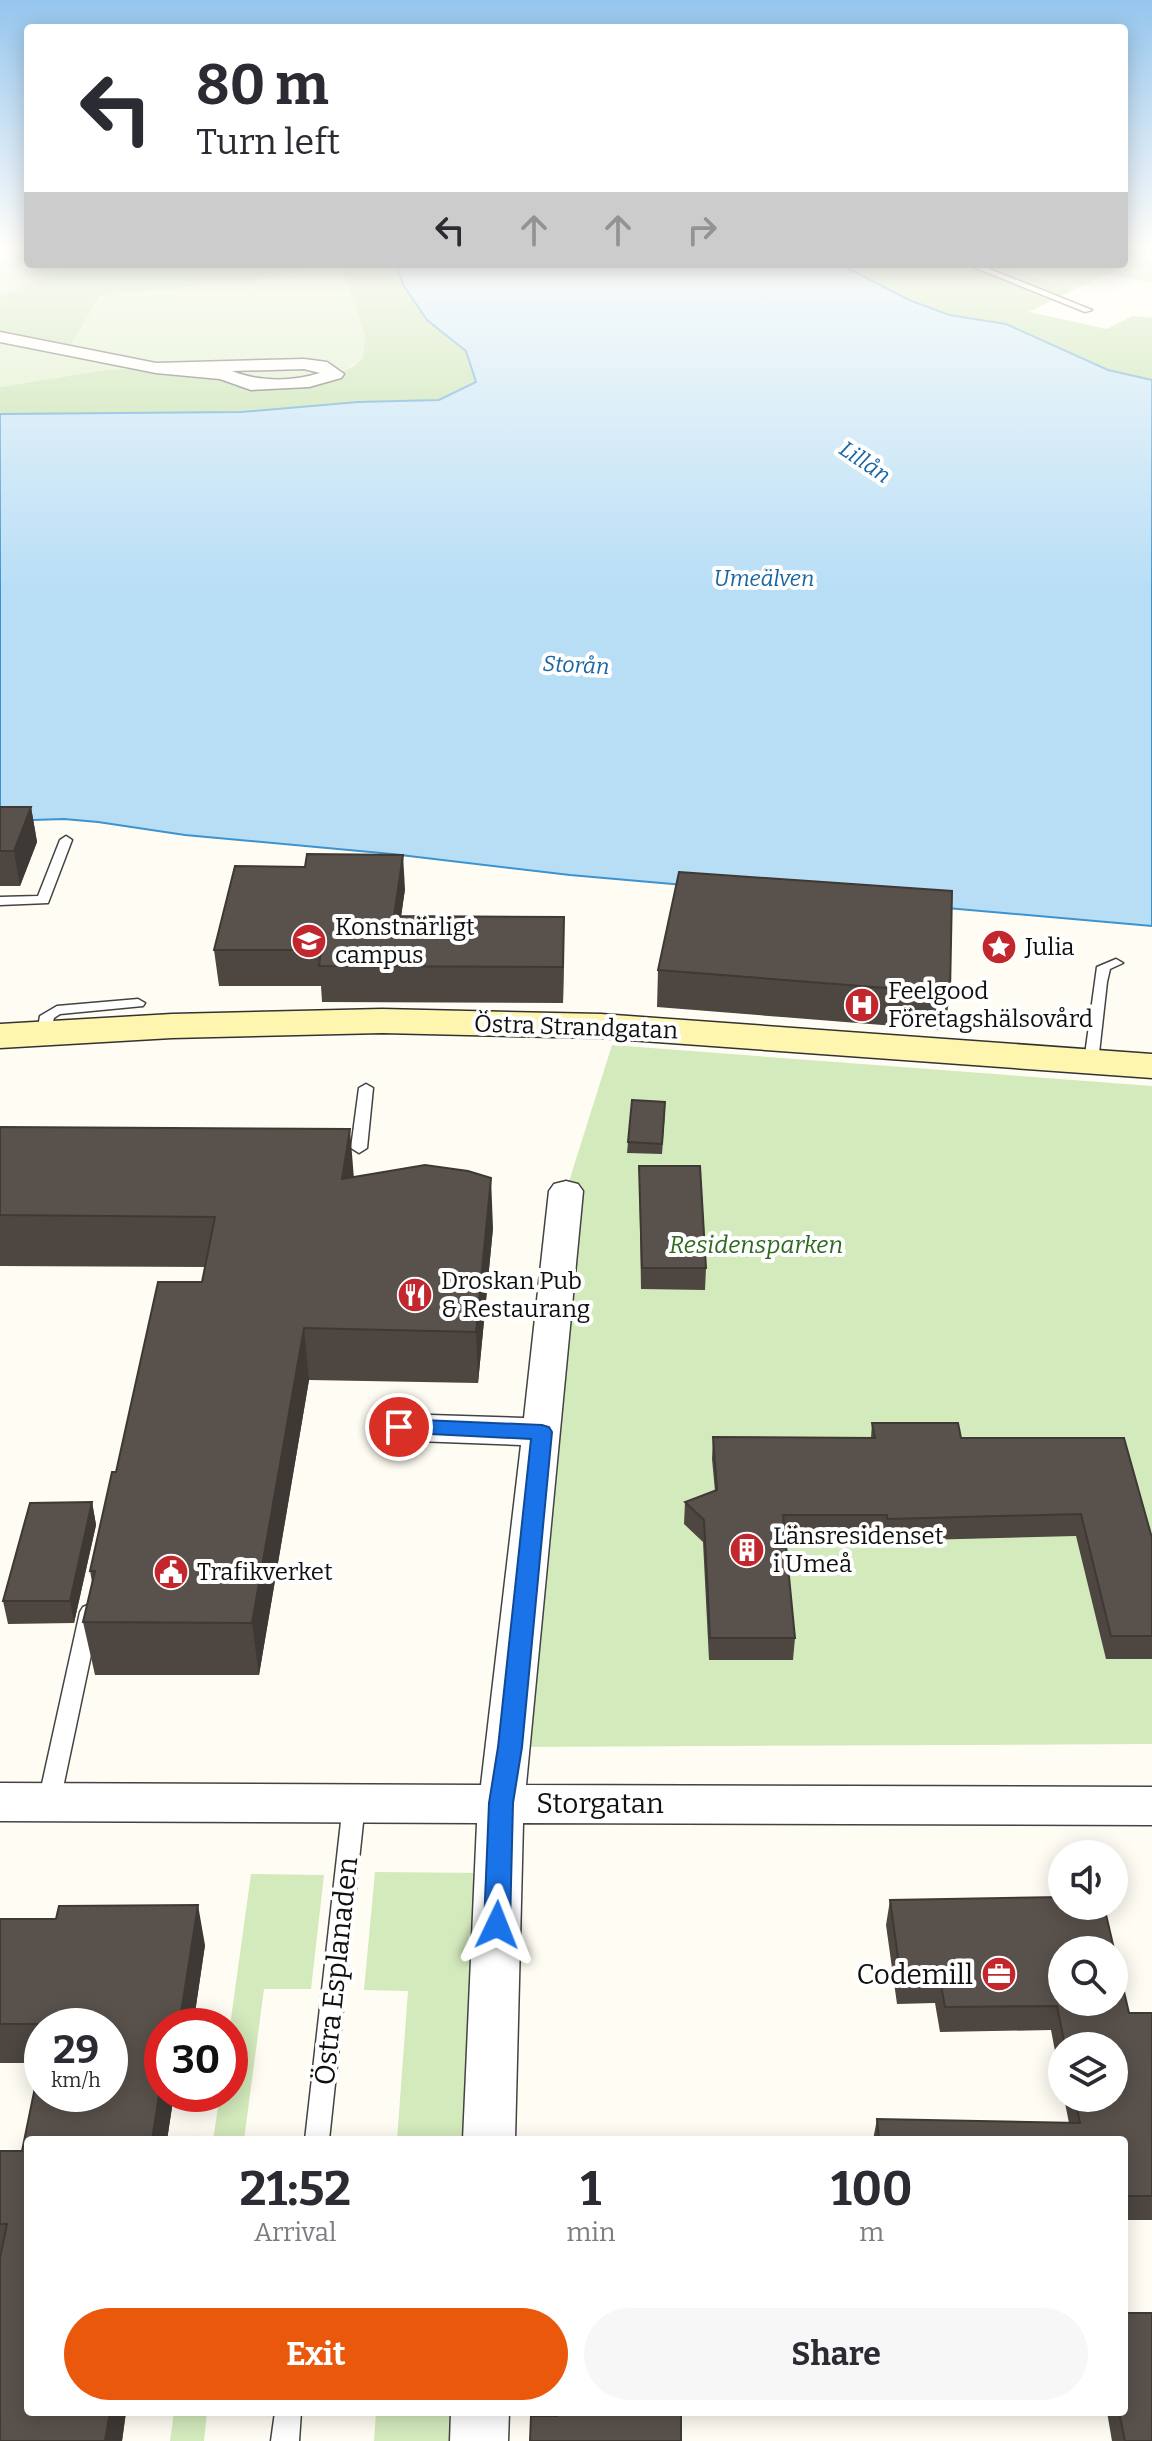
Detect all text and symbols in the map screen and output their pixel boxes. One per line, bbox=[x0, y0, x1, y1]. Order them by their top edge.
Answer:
text: 80 m bbox=[196, 52, 329, 119]
icon: left bbox=[64, 56, 168, 160]
text: Turn left bbox=[196, 120, 340, 164]
icon: left bbox=[428, 208, 472, 252]
icon: ahead bbox=[512, 208, 556, 252]
icon: ahead bbox=[596, 208, 640, 252]
icon: right bbox=[680, 208, 724, 252]
water label: Lillån bbox=[834, 435, 896, 489]
water label: Umeälven bbox=[714, 565, 814, 592]
water label: Storån bbox=[542, 650, 610, 680]
place label: Konstnärligt campus bbox=[335, 913, 475, 969]
school or university icon: Konstnärligt campus bbox=[290, 922, 328, 960]
place icon: Julia bbox=[980, 928, 1018, 966]
place label: Julia bbox=[1024, 933, 1074, 961]
place label: Feelgood Företagshälsovård bbox=[888, 977, 1093, 1033]
hospital icon: Feelgood Företagshälsovård bbox=[843, 986, 881, 1024]
street label: Östra Strandgatan bbox=[474, 1009, 678, 1045]
park label: Residensparken bbox=[669, 1231, 843, 1259]
place label: Droskan Pub & Restaurang bbox=[441, 1267, 590, 1323]
restaurant icon: Droskan Pub & Restaurang bbox=[396, 1276, 434, 1314]
pin bbox=[365, 1393, 433, 1461]
icon: arrive bbox=[377, 1405, 421, 1449]
place label: Länsresidenset i Umeå bbox=[773, 1522, 944, 1578]
building icon: Länsresidenset i Umeå bbox=[728, 1531, 766, 1569]
public building icon: Trafikverket bbox=[152, 1553, 190, 1591]
place label: Trafikverket bbox=[197, 1558, 333, 1586]
street label: Storgatan bbox=[536, 1787, 664, 1820]
map controls bbox=[1048, 1840, 1128, 2112]
button: sound bbox=[1048, 1840, 1128, 1920]
street label: Östra Esplanaden bbox=[308, 1855, 364, 2087]
position arrow bbox=[455, 1883, 539, 1967]
button: search bbox=[1048, 1936, 1128, 2016]
office icon: Codemill bbox=[980, 1955, 1018, 1993]
place label: Codemill bbox=[857, 1958, 973, 1991]
speed limit sign: 30 bbox=[144, 2008, 248, 2112]
text: 29 bbox=[53, 2026, 99, 2074]
button: layers bbox=[1048, 2032, 1128, 2112]
text: km/h bbox=[51, 2068, 101, 2092]
text: 21:52 bbox=[239, 2160, 351, 2218]
text: 1 bbox=[581, 2160, 601, 2218]
text: 100 bbox=[831, 2160, 913, 2218]
text: Arrival bbox=[254, 2217, 336, 2248]
text: min bbox=[566, 2217, 615, 2248]
text: m bbox=[859, 2217, 884, 2248]
button: Exit bbox=[64, 2308, 568, 2400]
button: Share bbox=[584, 2308, 1088, 2400]

